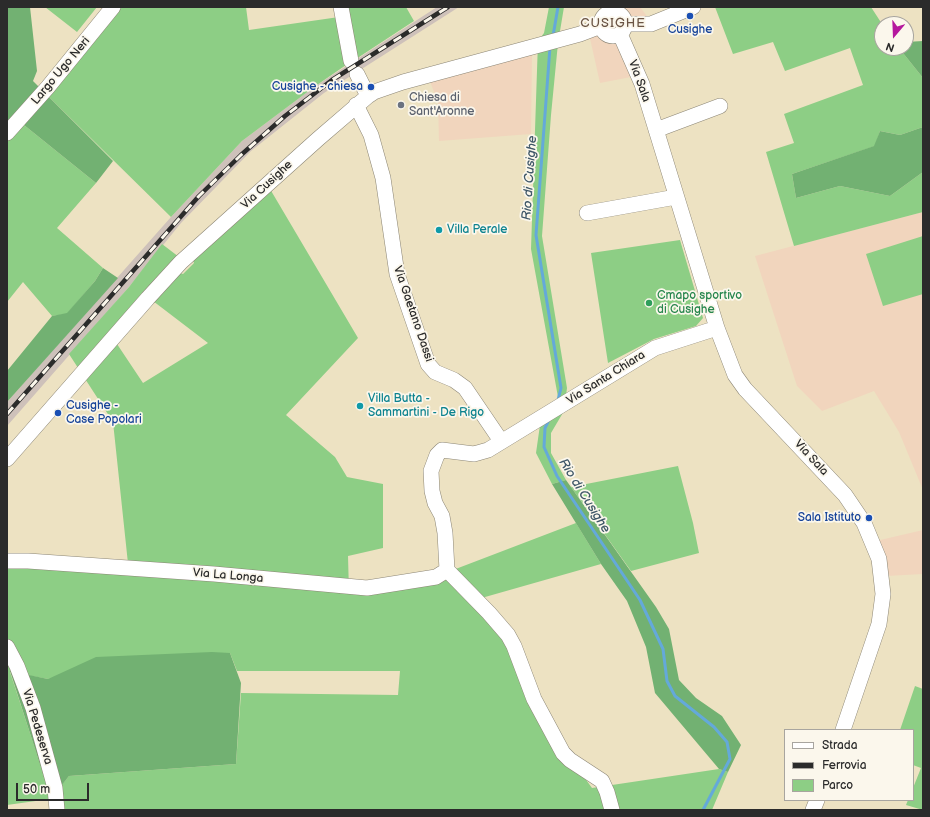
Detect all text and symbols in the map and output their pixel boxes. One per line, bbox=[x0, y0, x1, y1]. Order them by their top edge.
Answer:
marker: Cusighe bbox=[685, 11, 695, 21]
district label: CUSIGHE bbox=[580, 16, 646, 32]
north arrow bbox=[874, 16, 914, 56]
place label: Cusighe bbox=[668, 23, 712, 37]
street label: Largo Ugo Neri bbox=[29, 34, 93, 108]
text: N bbox=[884, 39, 896, 54]
street label: Via Sala bbox=[625, 58, 653, 104]
place label: Cusighe - chiesa bbox=[272, 80, 363, 94]
marker: Cusighe - chiesa bbox=[366, 82, 376, 92]
place label: Chiesa di Sant'Aronne bbox=[409, 91, 474, 119]
marker: Chiesa di Sant'Aronne bbox=[396, 100, 406, 110]
water label: Rio di Cusighe bbox=[519, 135, 541, 221]
street label: Via Cusighe bbox=[238, 158, 296, 212]
place label: Villa Perale bbox=[447, 223, 507, 237]
marker: Villa Perale bbox=[434, 225, 444, 235]
street label: Via Gaetano Dassi bbox=[390, 264, 436, 364]
place label: Cmapo sportivo di Cusighe bbox=[657, 289, 742, 317]
marker: Cmapo sportivo di Cusighe bbox=[644, 298, 654, 308]
street label: Via Santa Chiara bbox=[564, 348, 648, 408]
place label: Villa Butta - Sammartini - De Rigo bbox=[368, 392, 484, 420]
place label: Cusighe - Case Popolari bbox=[66, 399, 142, 427]
marker: Villa Butta - Sammartini - De Rigo bbox=[355, 401, 365, 411]
marker: Cusighe - Case Popolari bbox=[53, 408, 63, 418]
street label: Via Sala bbox=[791, 437, 831, 479]
water label: Rio di Cusighe bbox=[555, 456, 613, 536]
place label: Sala Istituto bbox=[798, 511, 861, 525]
marker: Sala Istituto bbox=[864, 513, 874, 523]
street label: Via La Longa bbox=[192, 566, 264, 586]
street label: Via Pedeserva bbox=[19, 687, 55, 767]
legend bbox=[784, 729, 914, 801]
text: Strada bbox=[822, 738, 858, 753]
text: Ferrovia bbox=[822, 758, 866, 773]
scale bar bbox=[18, 775, 91, 801]
text: Parco bbox=[822, 778, 853, 793]
text: 50 m bbox=[23, 782, 50, 797]

